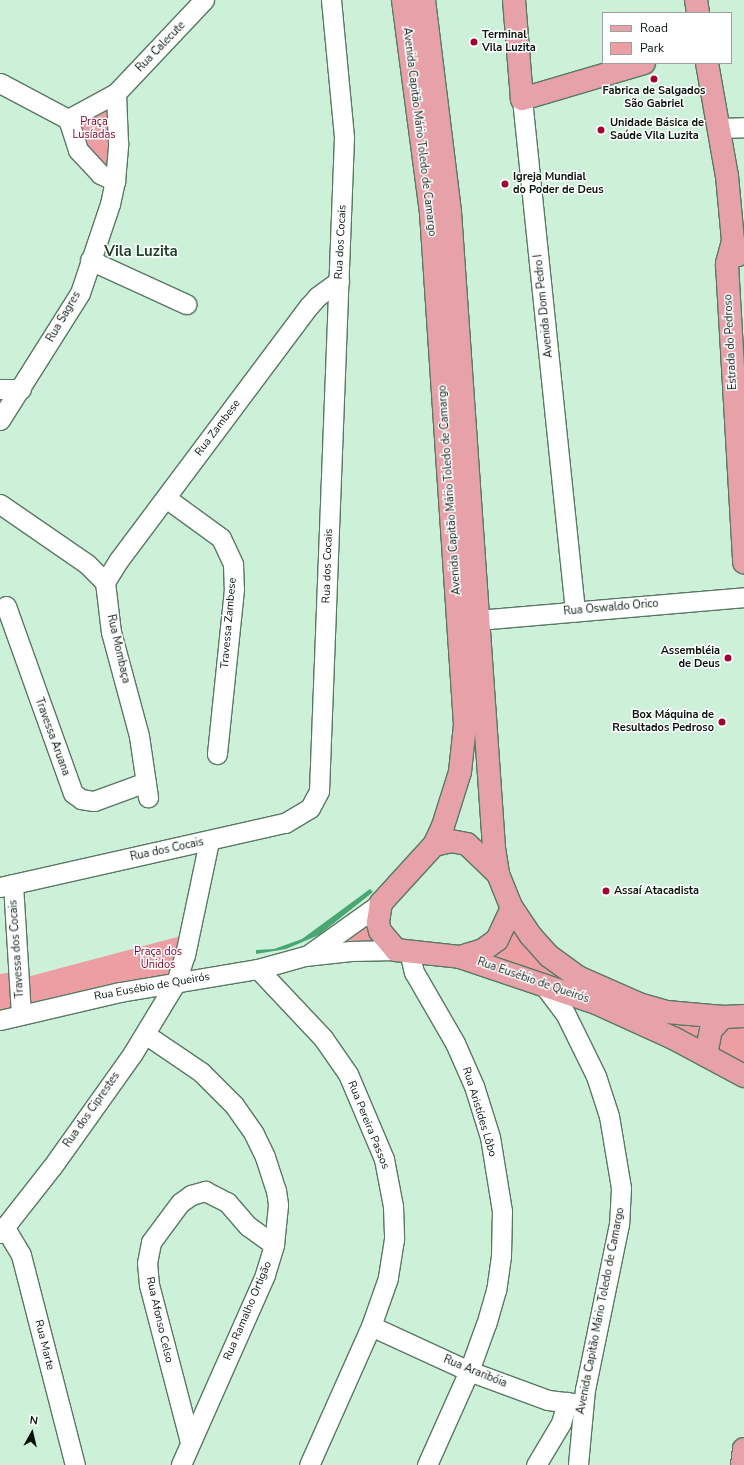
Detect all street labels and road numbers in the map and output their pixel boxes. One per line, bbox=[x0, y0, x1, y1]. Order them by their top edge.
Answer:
street label: Rua Calecute bbox=[134, 19, 188, 75]
street label: Avenida Capitão Mário Toledo de Camargo bbox=[400, 27, 438, 237]
street label: Rua dos Cocais bbox=[332, 204, 350, 280]
street label: Avenida Dom Pedro I bbox=[532, 254, 556, 358]
street label: Rua Sagres bbox=[44, 289, 84, 345]
street label: Estrada do Pedroso bbox=[722, 294, 740, 390]
street label: Avenida Capitão Mário Toledo de Camargo bbox=[436, 385, 464, 595]
street label: Rua Zambese bbox=[193, 397, 243, 459]
street label: Rua dos Cocais bbox=[320, 528, 336, 604]
street label: Travessa Zambese bbox=[218, 577, 240, 669]
street label: Rua Oswaldo Orico bbox=[563, 597, 659, 619]
street label: Rua Mombaça bbox=[104, 613, 132, 685]
street label: Travessa Aruana bbox=[32, 696, 72, 778]
street label: Rua dos Cocais bbox=[129, 836, 205, 864]
street label: Travessa dos Cocais bbox=[7, 899, 27, 999]
street label: Rua Eusébio de Queirós bbox=[475, 956, 591, 1006]
street label: Rua Eusébio de Queirós bbox=[93, 970, 211, 1004]
street label: Rua Aristídes Lôbo bbox=[459, 1065, 499, 1159]
street label: Rua dos Ciprestes bbox=[61, 1070, 123, 1150]
street label: Rua Pereira Passos bbox=[344, 1079, 392, 1171]
street label: Avenida Capitão Mário Toledo de Camargo bbox=[574, 1206, 628, 1416]
street label: Rua Ramalho Ortigão bbox=[221, 1259, 275, 1363]
street label: Rua Afonso Celso bbox=[143, 1276, 175, 1364]
street label: Rua Marte bbox=[31, 1319, 57, 1371]
street label: Rua Araribóia bbox=[441, 1353, 509, 1391]

